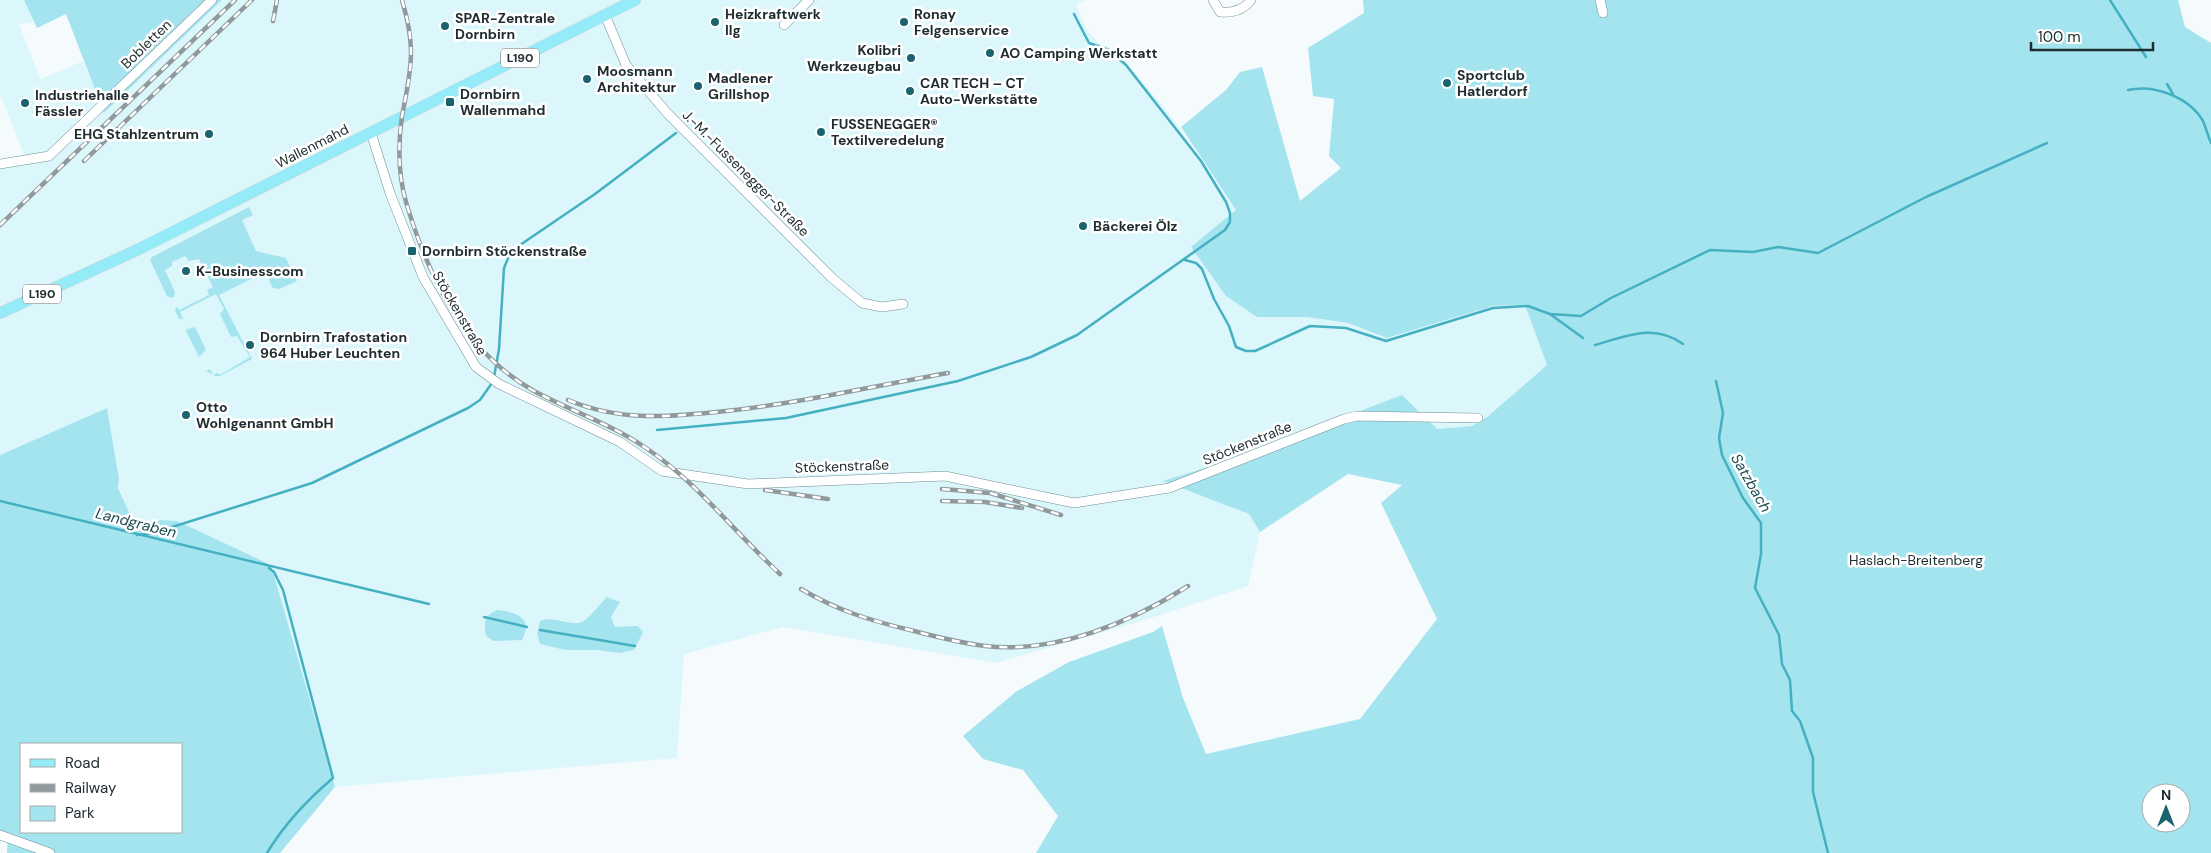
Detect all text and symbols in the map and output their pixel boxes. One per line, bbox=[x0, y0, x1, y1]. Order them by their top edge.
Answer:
place label: Heizkraftwerk Ilg bbox=[725, 5, 821, 39]
place label: Ronay Felgenservice bbox=[914, 5, 1009, 39]
place label: SPAR-Zentrale Dornbirn bbox=[455, 9, 555, 43]
street label: Bobletten bbox=[117, 16, 175, 72]
marker: Heizkraftwerk Ilg bbox=[709, 16, 721, 28]
marker: Ronay Felgenservice bbox=[898, 16, 910, 28]
marker: SPAR-Zentrale Dornbirn bbox=[439, 20, 451, 32]
scale bar bbox=[2031, 20, 2154, 52]
text: 100 m bbox=[2038, 27, 2081, 47]
place label: Kolibri Werkzeugbau bbox=[807, 41, 901, 75]
place label: AO Camping Werkstatt bbox=[1000, 44, 1158, 62]
marker: AO Camping Werkstatt bbox=[984, 47, 996, 59]
road number: L190 bbox=[501, 48, 539, 68]
marker: Kolibri Werkzeugbau bbox=[905, 52, 917, 64]
place label: Moosmann Architektur bbox=[597, 62, 677, 96]
place label: Sportclub Hatlerdorf bbox=[1457, 66, 1528, 100]
place label: Madlener Grillshop bbox=[708, 69, 773, 103]
marker: Moosmann Architektur bbox=[581, 73, 593, 85]
place label: CAR TECH – CT Auto-Werkstätte bbox=[920, 74, 1038, 108]
marker: Sportclub Hatlerdorf bbox=[1441, 77, 1453, 89]
marker: Madlener Grillshop bbox=[692, 80, 704, 92]
place label: Dornbirn Wallenmahd bbox=[460, 85, 545, 119]
marker: CAR TECH – CT Auto-Werkstätte bbox=[904, 85, 916, 97]
place label: Industriehalle Fässler bbox=[35, 86, 129, 120]
marker: Dornbirn Wallenmahd bbox=[444, 96, 456, 108]
marker: Industriehalle Fässler bbox=[19, 97, 31, 109]
street label: J.-M.-Fussenegger-Straße bbox=[679, 106, 813, 240]
place label: FUSSENEGGER® Textilveredelung bbox=[831, 115, 945, 149]
street label: Wallenmahd bbox=[272, 120, 352, 172]
place label: EHG Stahlzentrum bbox=[74, 125, 199, 143]
marker: FUSSENEGGER® Textilveredelung bbox=[815, 126, 827, 138]
marker: EHG Stahlzentrum bbox=[203, 128, 215, 140]
place label: Bäckerei Ölz bbox=[1093, 217, 1177, 235]
marker: Bäckerei Ölz bbox=[1077, 220, 1089, 232]
place label: Dornbirn Stöckenstraße bbox=[422, 242, 587, 260]
marker: Dornbirn Stöckenstraße bbox=[406, 245, 418, 257]
place label: K-Businesscom bbox=[196, 262, 303, 280]
marker: K-Businesscom bbox=[180, 265, 192, 277]
street label: Stöckenstraße bbox=[429, 268, 491, 358]
road number: L190 bbox=[23, 284, 61, 304]
place label: Dornbirn Trafostation 964 Huber Leuchten bbox=[260, 328, 407, 362]
marker: Dornbirn Trafostation 964 Huber Leuchten bbox=[244, 339, 256, 351]
place label: Otto Wohlgenannt GmbH bbox=[196, 398, 334, 432]
marker: Otto Wohlgenannt GmbH bbox=[180, 409, 192, 421]
street label: Stöckenstraße bbox=[1200, 417, 1294, 469]
water label: Satzbach bbox=[1726, 450, 1776, 516]
street label: Stöckenstraße bbox=[795, 455, 889, 477]
water label: Landgraben bbox=[93, 503, 179, 543]
park label: Haslach-Breitenberg bbox=[1849, 551, 1983, 569]
legend bbox=[20, 743, 182, 833]
text: Road bbox=[65, 753, 100, 773]
text: Railway bbox=[65, 778, 117, 798]
north arrow bbox=[2141, 783, 2191, 833]
text: N bbox=[2161, 786, 2171, 804]
text: Park bbox=[65, 803, 95, 823]

